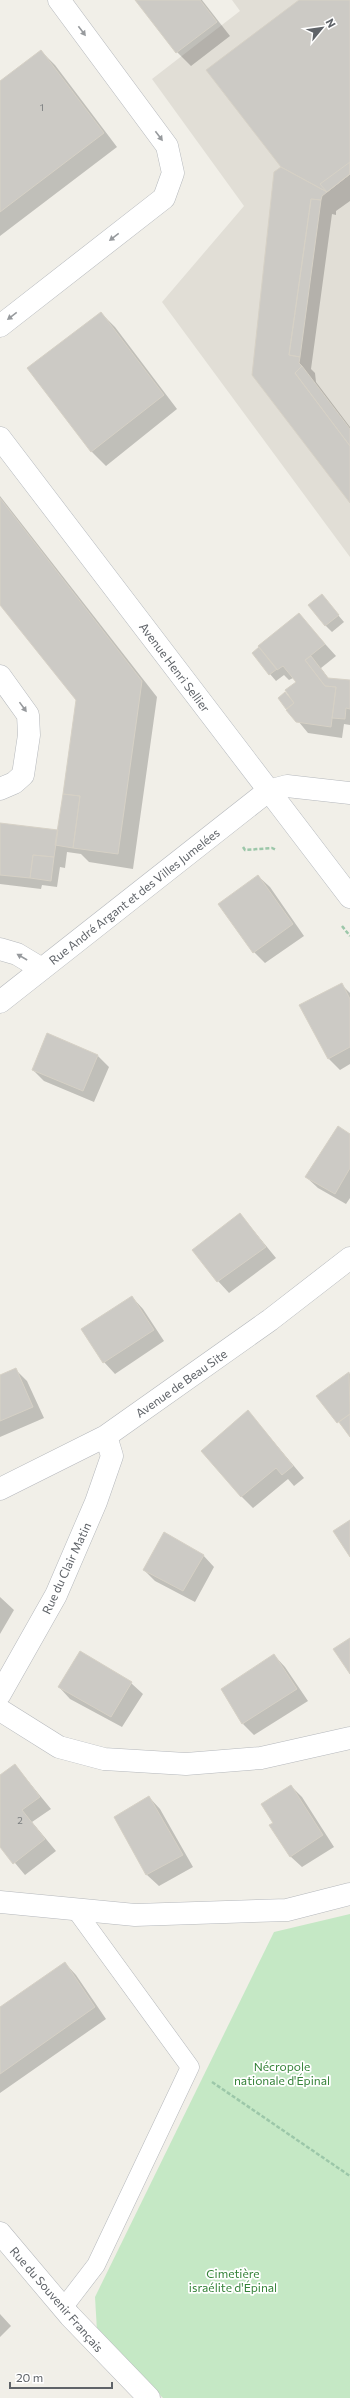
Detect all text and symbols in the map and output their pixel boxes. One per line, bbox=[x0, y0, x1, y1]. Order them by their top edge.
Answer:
north arrow bbox=[302, 8, 342, 48]
text: N bbox=[323, 16, 339, 30]
one-way arrow bbox=[78, 26, 86, 37]
house number: 1 bbox=[40, 101, 44, 113]
one-way arrow bbox=[155, 130, 164, 141]
one-way arrow bbox=[109, 232, 120, 241]
one-way arrow bbox=[6, 312, 17, 321]
street label: Avenue Henri Sellier bbox=[137, 620, 213, 715]
one-way arrow bbox=[19, 702, 27, 713]
street label: Rue André Argant et des Villes Jumelées bbox=[46, 825, 223, 968]
one-way arrow bbox=[16, 954, 28, 960]
street label: Avenue de Beau Site bbox=[133, 1346, 229, 1420]
street label: Rue du Clair Matin bbox=[39, 1520, 93, 1616]
house number: 2 bbox=[17, 1814, 23, 1826]
park label: Nécropole nationale d'Épinal bbox=[234, 2059, 330, 2087]
street label: Rue du Souvenir Français bbox=[8, 2244, 106, 2354]
park label: Cimetière israélite d'Épinal bbox=[189, 2266, 277, 2294]
scale bar bbox=[10, 2364, 112, 2390]
text: 20 m bbox=[16, 2370, 43, 2384]

